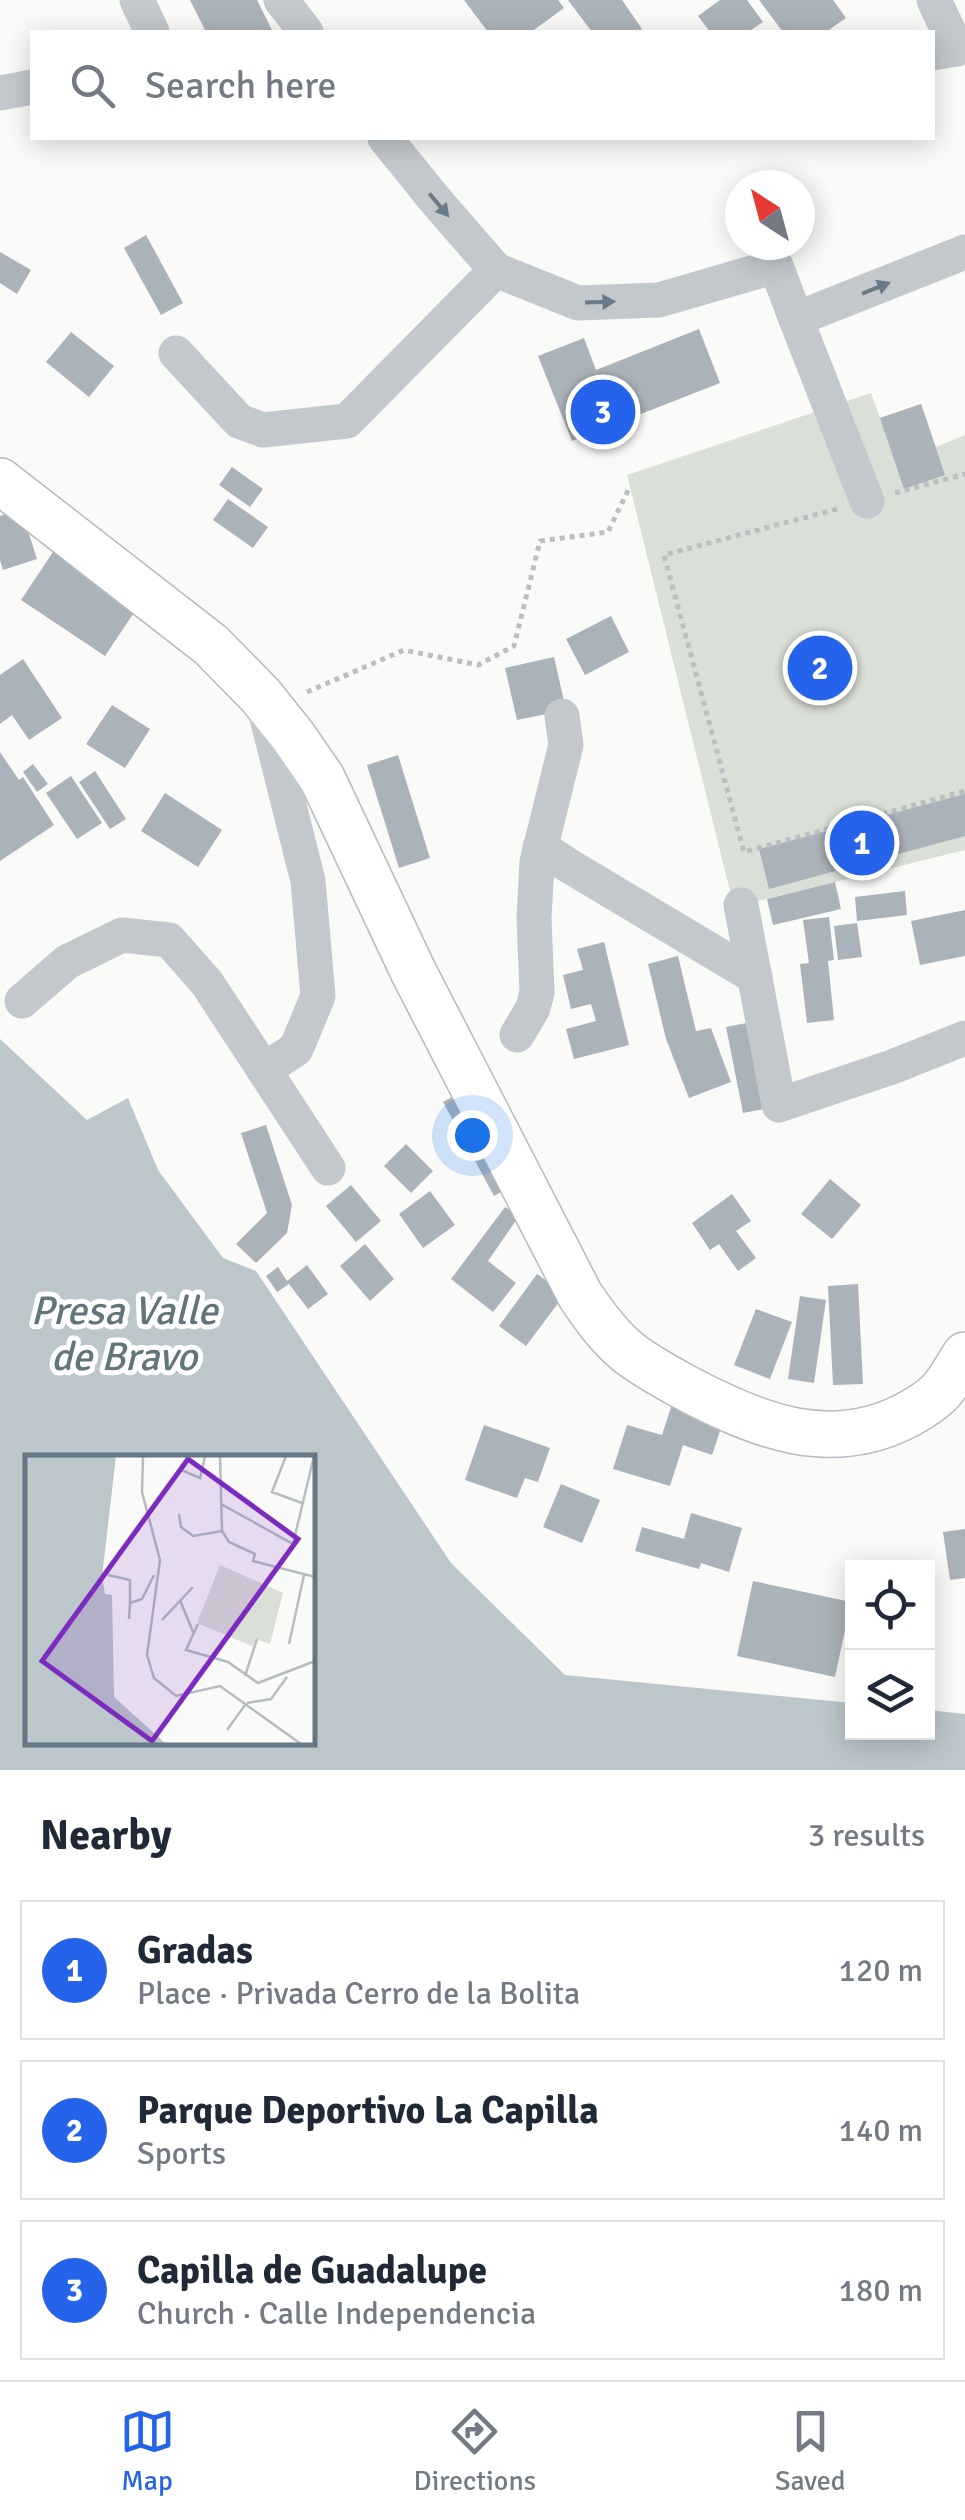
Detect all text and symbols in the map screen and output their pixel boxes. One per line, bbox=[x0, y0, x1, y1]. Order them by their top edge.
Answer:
search box bbox=[30, 30, 935, 140]
icon: search bbox=[65, 58, 120, 113]
text: Search here bbox=[145, 62, 337, 109]
north arrow bbox=[725, 170, 815, 260]
one-way arrow bbox=[428, 192, 449, 217]
one-way arrow bbox=[861, 279, 891, 295]
one-way arrow bbox=[584, 294, 616, 310]
pin: 3 bbox=[570, 374, 636, 450]
pin: 2 bbox=[788, 630, 852, 706]
pin: 1 bbox=[830, 806, 894, 880]
your location bbox=[447, 1110, 498, 1161]
water label: Presa Valle de Bravo bbox=[31, 1286, 219, 1382]
inset map bbox=[25, 1455, 315, 1745]
map controls bbox=[845, 1560, 935, 1740]
button: locate bbox=[845, 1560, 935, 1650]
button: layers bbox=[845, 1650, 935, 1740]
text: Nearby bbox=[40, 1810, 172, 1861]
text: 3 results bbox=[808, 1816, 925, 1855]
text: Gradas bbox=[137, 1927, 253, 1974]
text: 1 bbox=[66, 1951, 83, 1990]
text: 120 m bbox=[839, 1951, 923, 1990]
text: Place · Privada Cerro de la Bolita bbox=[137, 1974, 580, 2013]
text: Parque Deportivo La Capilla bbox=[137, 2087, 599, 2134]
text: 2 bbox=[66, 2111, 83, 2150]
text: 140 m bbox=[839, 2111, 923, 2150]
text: Sports bbox=[137, 2134, 226, 2173]
text: Capilla de Guadalupe bbox=[137, 2247, 487, 2294]
text: 3 bbox=[66, 2271, 83, 2310]
text: 180 m bbox=[839, 2271, 923, 2310]
text: Church · Calle Independencia bbox=[137, 2294, 536, 2333]
tab: Map bbox=[120, 2404, 175, 2498]
tab: Directions bbox=[414, 2404, 536, 2498]
tab: Saved bbox=[775, 2404, 845, 2498]

